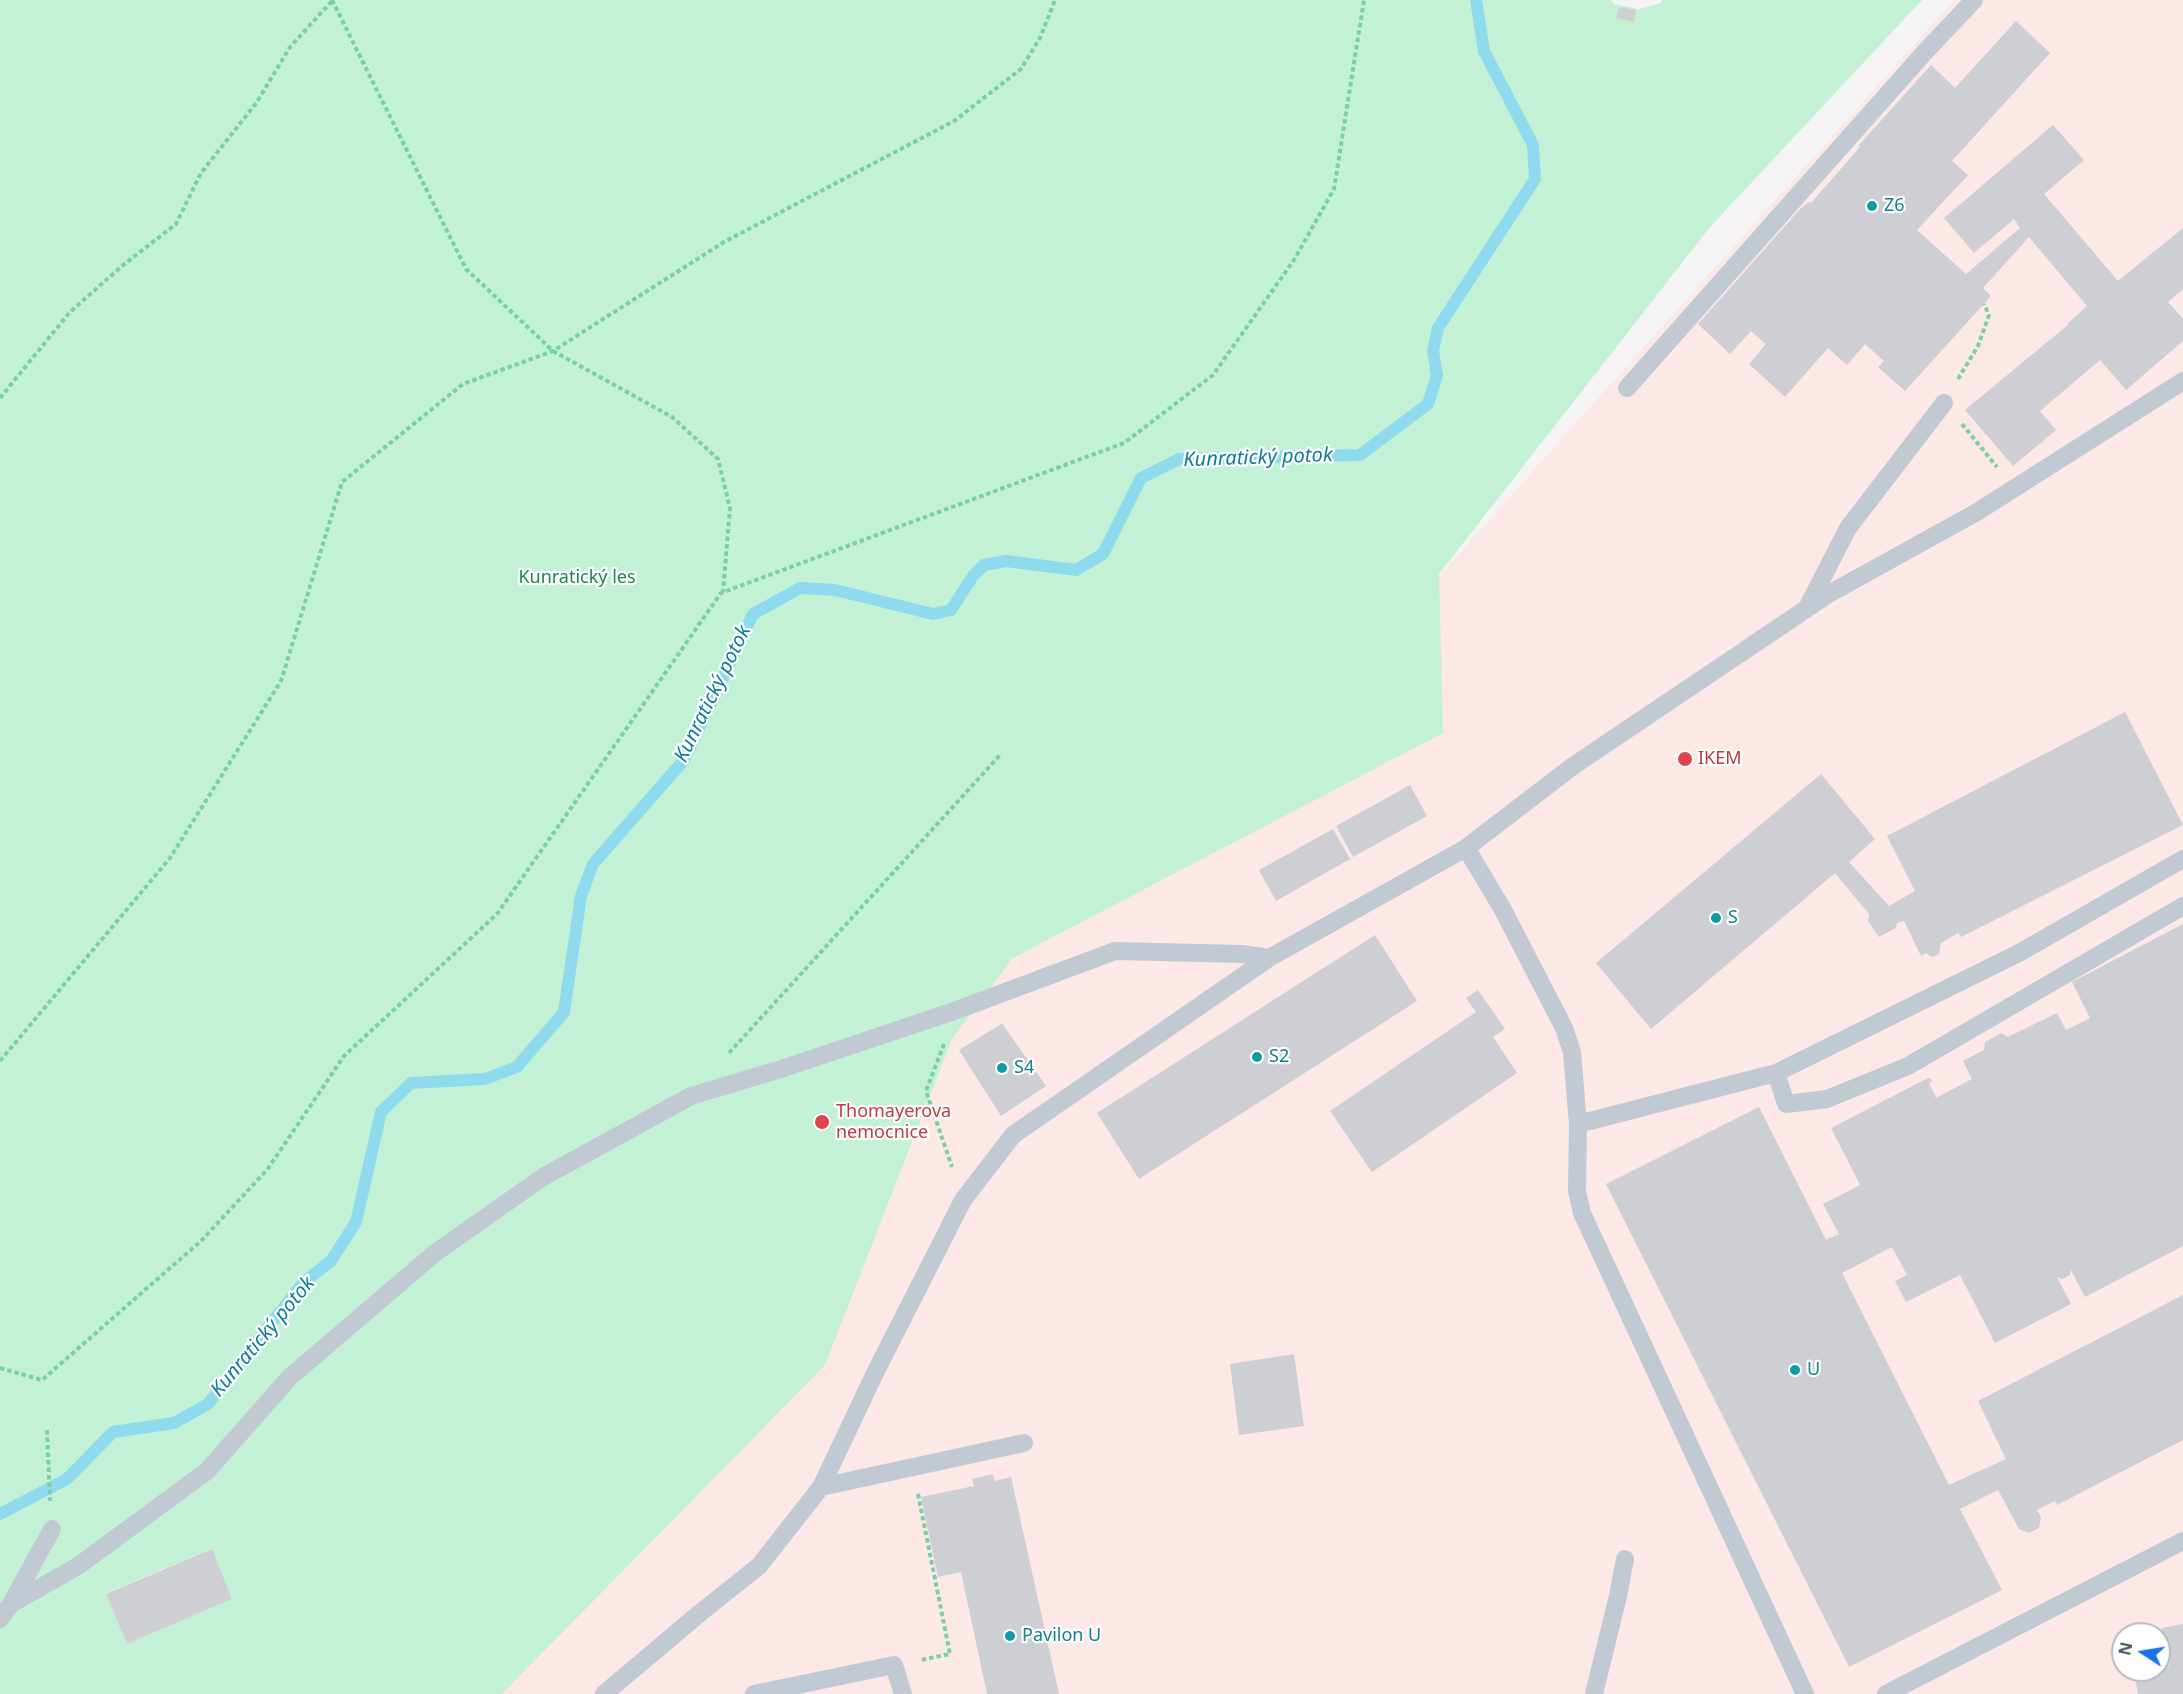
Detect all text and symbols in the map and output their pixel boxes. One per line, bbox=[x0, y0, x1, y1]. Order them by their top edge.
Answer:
place label: Z6 bbox=[1884, 195, 1905, 217]
marker: Z6 bbox=[1865, 199, 1879, 213]
water label: Kunratický potok bbox=[1183, 443, 1333, 473]
park label: Kunratický les bbox=[518, 567, 636, 589]
water label: Kunratický potok bbox=[669, 622, 757, 766]
place label: IKEM bbox=[1698, 748, 1742, 770]
marker: IKEM bbox=[1676, 750, 1694, 768]
place label: S bbox=[1728, 907, 1738, 929]
marker: S bbox=[1709, 911, 1723, 925]
place label: S2 bbox=[1269, 1046, 1289, 1068]
marker: S2 bbox=[1250, 1050, 1264, 1064]
place label: S4 bbox=[1014, 1057, 1034, 1079]
marker: S4 bbox=[995, 1061, 1009, 1075]
place label: Thomayerova nemocnice bbox=[836, 1101, 951, 1144]
marker: Thomayerova nemocnice bbox=[813, 1113, 831, 1131]
water label: Kunratický potok bbox=[206, 1272, 320, 1402]
place label: U bbox=[1807, 1359, 1820, 1381]
marker: U bbox=[1788, 1363, 1802, 1377]
north arrow bbox=[2111, 1622, 2171, 1682]
place label: Pavilon U bbox=[1022, 1625, 1101, 1647]
marker: Pavilon U bbox=[1003, 1629, 1017, 1643]
text: N bbox=[2113, 1640, 2137, 1657]

